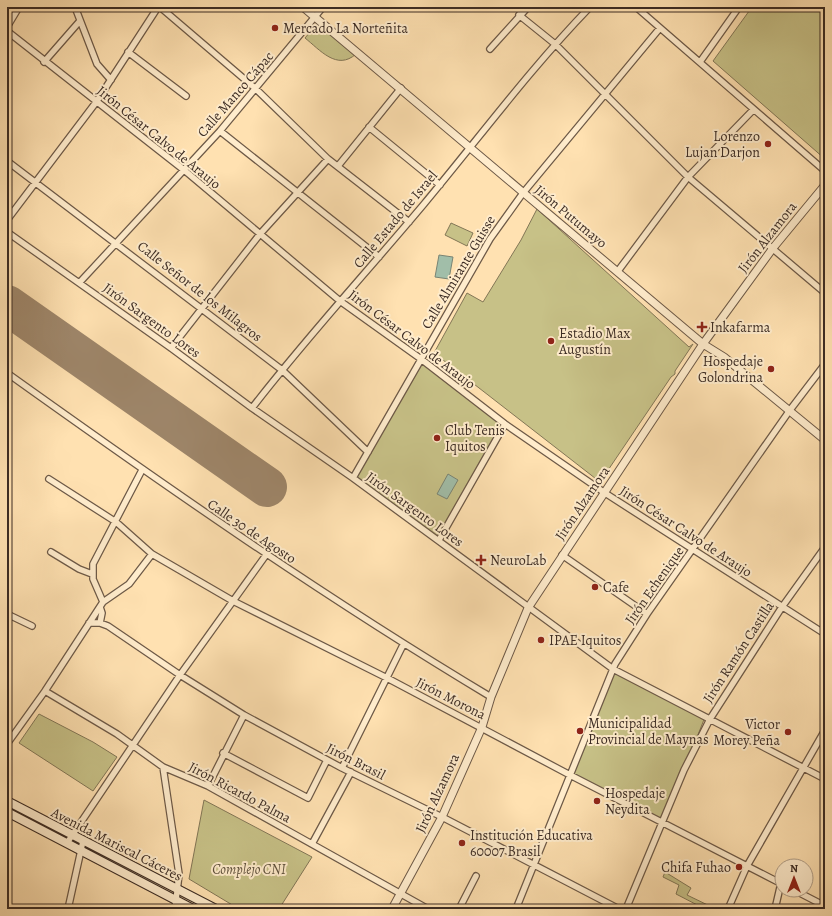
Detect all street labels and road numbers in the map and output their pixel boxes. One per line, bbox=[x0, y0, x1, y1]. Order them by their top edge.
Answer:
street label: Calle Manco Cápac bbox=[193, 47, 278, 141]
street label: Jirón César Calvo de Araujo bbox=[93, 81, 225, 193]
street label: Calle Estado de Israel bbox=[349, 166, 442, 272]
street label: Jirón Putumayo bbox=[530, 180, 611, 252]
street label: Jirón Alzamora bbox=[734, 197, 801, 277]
street label: Calle Almirante Guisse bbox=[417, 212, 500, 333]
street label: Calle Señor de los Milagros bbox=[133, 237, 266, 346]
street label: Jirón Sargento Lores bbox=[99, 278, 204, 362]
street label: Jirón César Calvo de Araujo bbox=[344, 285, 479, 394]
street label: Jirón Alzamora bbox=[551, 462, 614, 544]
street label: Jirón Sargento Lores bbox=[362, 467, 467, 551]
street label: Jirón César Calvo de Araujo bbox=[616, 481, 756, 582]
street label: Calle 30 de Agosto bbox=[204, 495, 300, 568]
street label: Jirón Echenique bbox=[620, 542, 688, 628]
street label: Jirón Ramón Castilla bbox=[698, 597, 779, 707]
street label: Jirón Morona bbox=[413, 673, 489, 724]
street label: Jirón Brasil bbox=[323, 738, 389, 785]
street label: Jirón Alzamora bbox=[411, 750, 464, 836]
street label: Jirón Ricardo Palma bbox=[185, 757, 295, 828]
street label: Avenida Mariscal Cáceres bbox=[47, 803, 186, 886]

